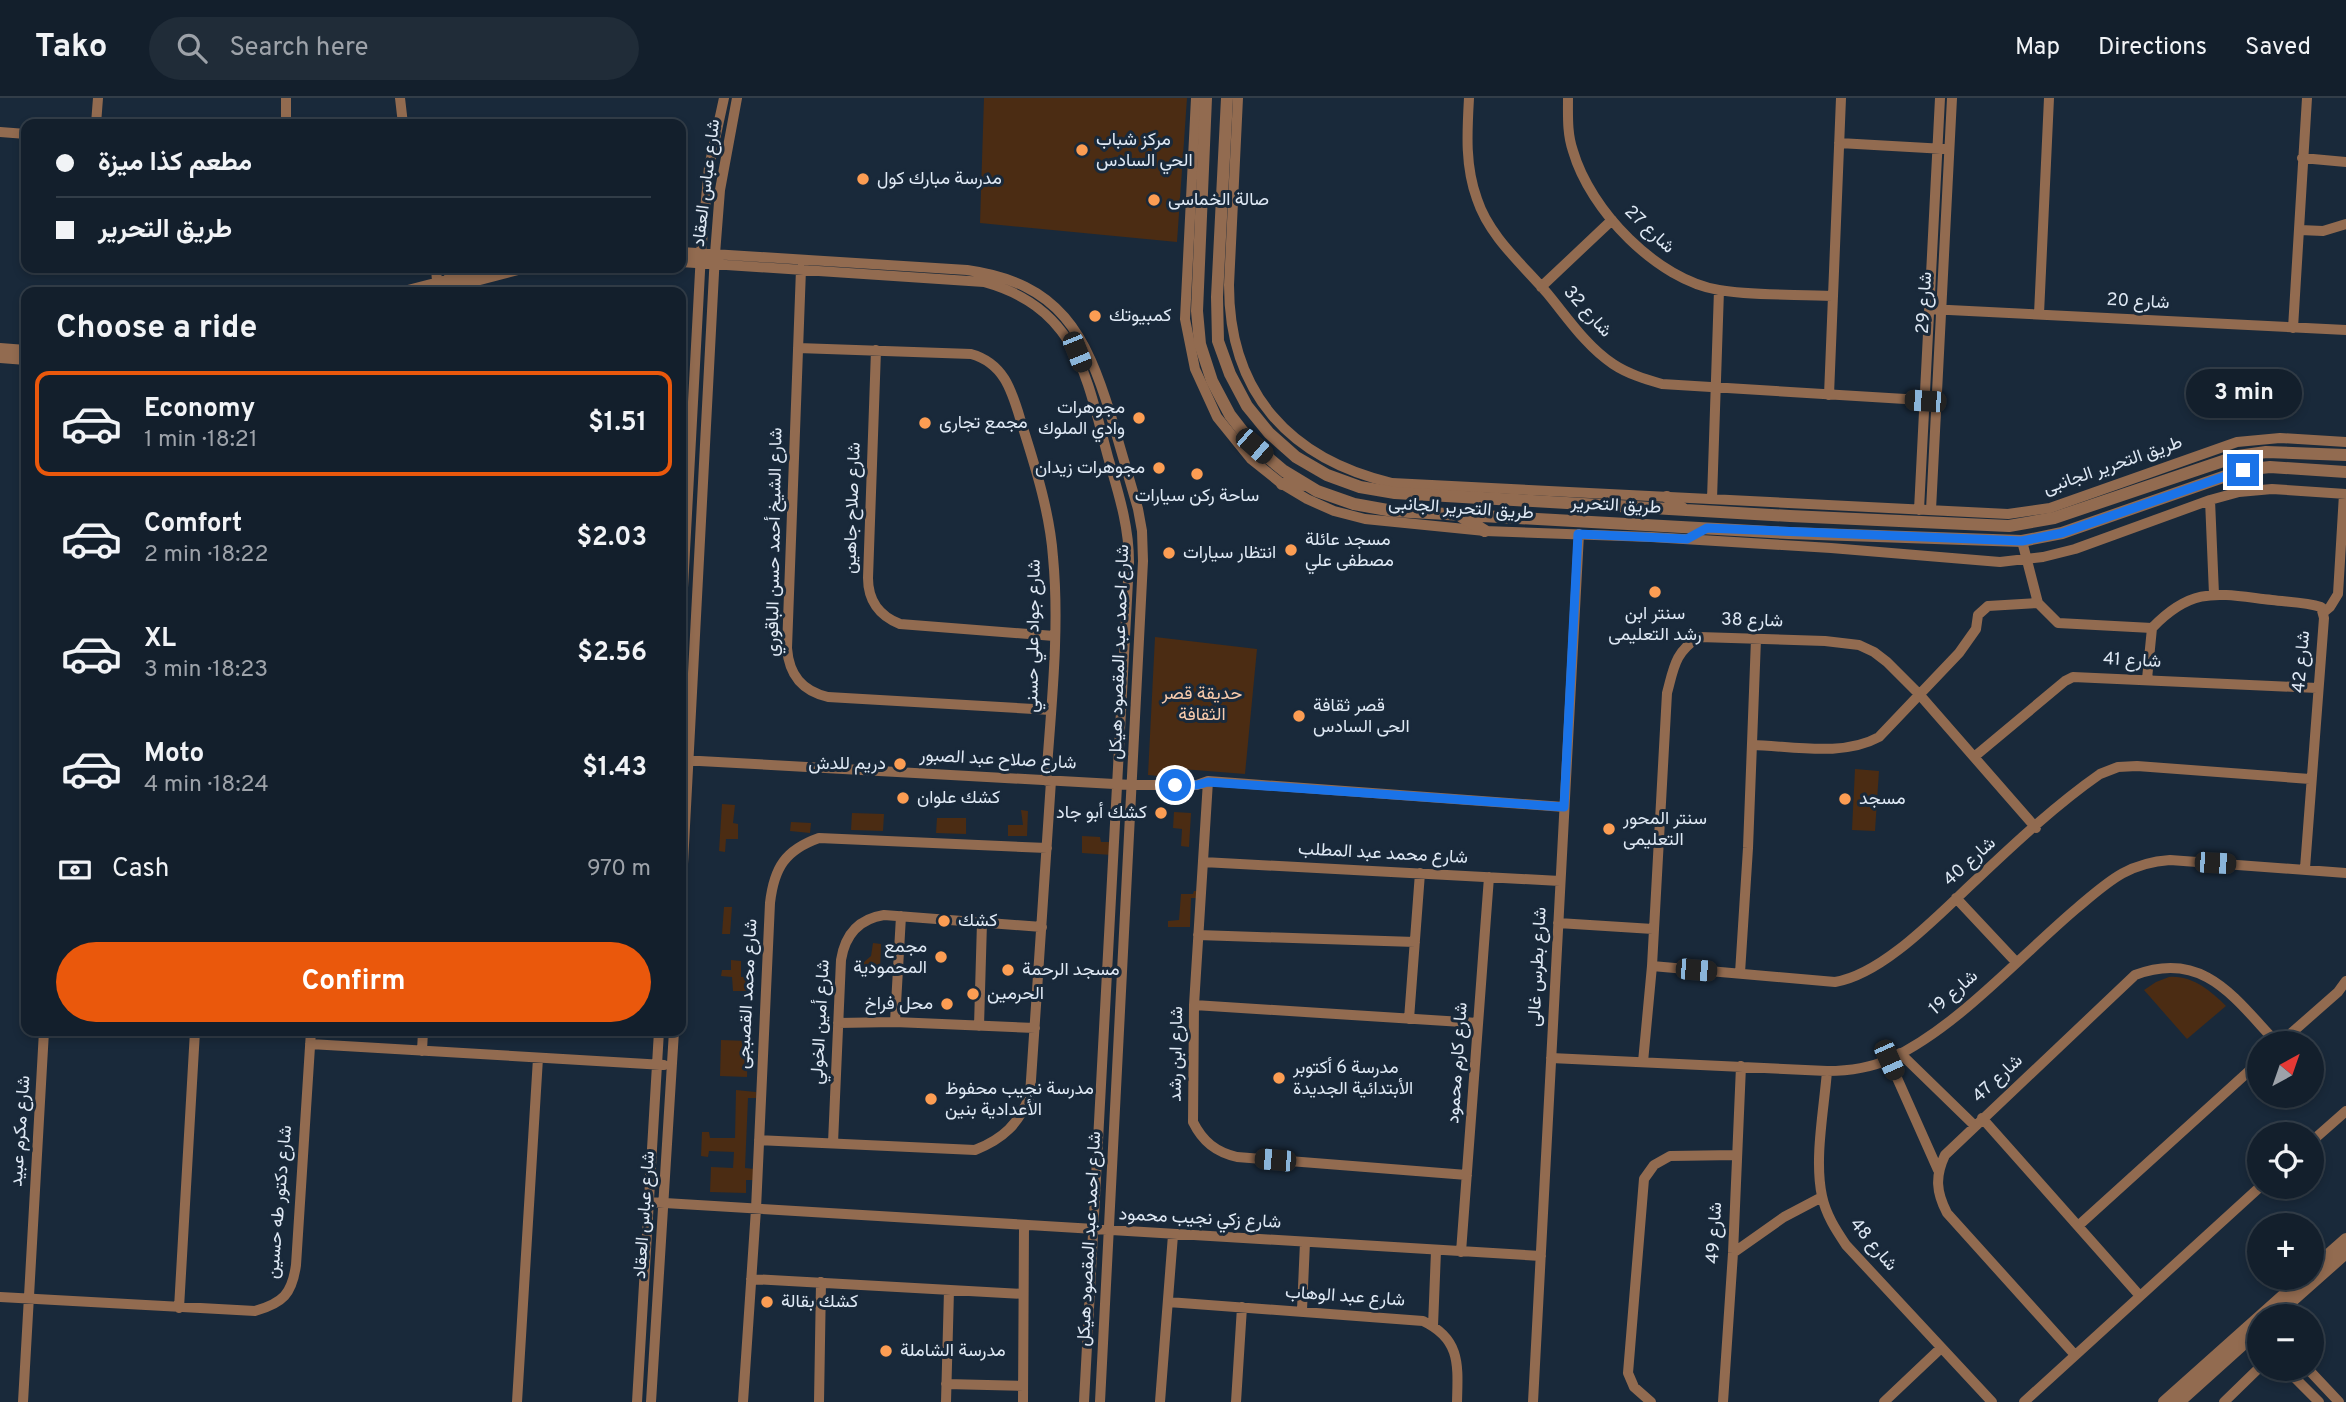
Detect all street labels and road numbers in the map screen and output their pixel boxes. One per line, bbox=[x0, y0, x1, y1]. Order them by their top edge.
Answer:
street label: شارع عباس العقاد bbox=[688, 118, 726, 248]
street label: شارع 27 bbox=[1619, 201, 1679, 259]
street label: شارع 29 bbox=[1912, 271, 1938, 335]
street label: شارع 32 bbox=[1558, 281, 1616, 343]
street label: شارع 20 bbox=[2106, 289, 2170, 315]
street label: شارع الشيخ أحمد حسن الباقوري bbox=[762, 427, 790, 657]
street label: طريق التحرير الجانبى bbox=[2040, 431, 2186, 501]
street label: شارع صلاح جاهين bbox=[839, 442, 867, 574]
street label: طريق التحرير الجانبى bbox=[1387, 492, 1535, 526]
street label: طريق التحرير bbox=[1569, 492, 1662, 520]
street label: شارع احمد عبد المقصود هيكل bbox=[1105, 544, 1135, 760]
street label: شارع جواد علي حسني bbox=[1021, 559, 1049, 713]
street label: شارع 38 bbox=[1720, 608, 1784, 634]
street label: شارع 42 bbox=[2288, 630, 2316, 694]
street label: شارع 41 bbox=[2102, 648, 2162, 674]
street label: شارع صلاح عبد الصبور bbox=[918, 744, 1077, 776]
street label: شارع 40 bbox=[1939, 832, 2001, 892]
street label: شارع محمد عبد المطلب bbox=[1297, 838, 1469, 870]
street label: شارع بطرس غالى bbox=[1523, 907, 1553, 1027]
street label: شارع محمد القصبجى bbox=[733, 918, 763, 1070]
street label: شارع أمين الخولي bbox=[806, 959, 838, 1085]
street label: شارع 19 bbox=[1925, 965, 1983, 1021]
street label: شارع كارم محمود bbox=[1442, 1002, 1474, 1124]
street label: شارع ابن رشد bbox=[1165, 1006, 1189, 1102]
street label: شارع 47 bbox=[1968, 1050, 2028, 1108]
street label: شارع مكرم عبيد bbox=[6, 1075, 36, 1187]
street label: شارع دكتور طه حسين bbox=[262, 1124, 298, 1280]
street label: شارع احمد عبد المقصود هيكل bbox=[1073, 1131, 1107, 1347]
street label: شارع عباس العقاد bbox=[629, 1150, 661, 1280]
street label: شارع 49 bbox=[1702, 1201, 1728, 1265]
street label: شارع زكي نجيب محمود bbox=[1118, 1203, 1282, 1237]
street label: شارع 48 bbox=[1844, 1214, 1902, 1276]
street label: شارع عبد الوهاب bbox=[1284, 1281, 1406, 1313]

